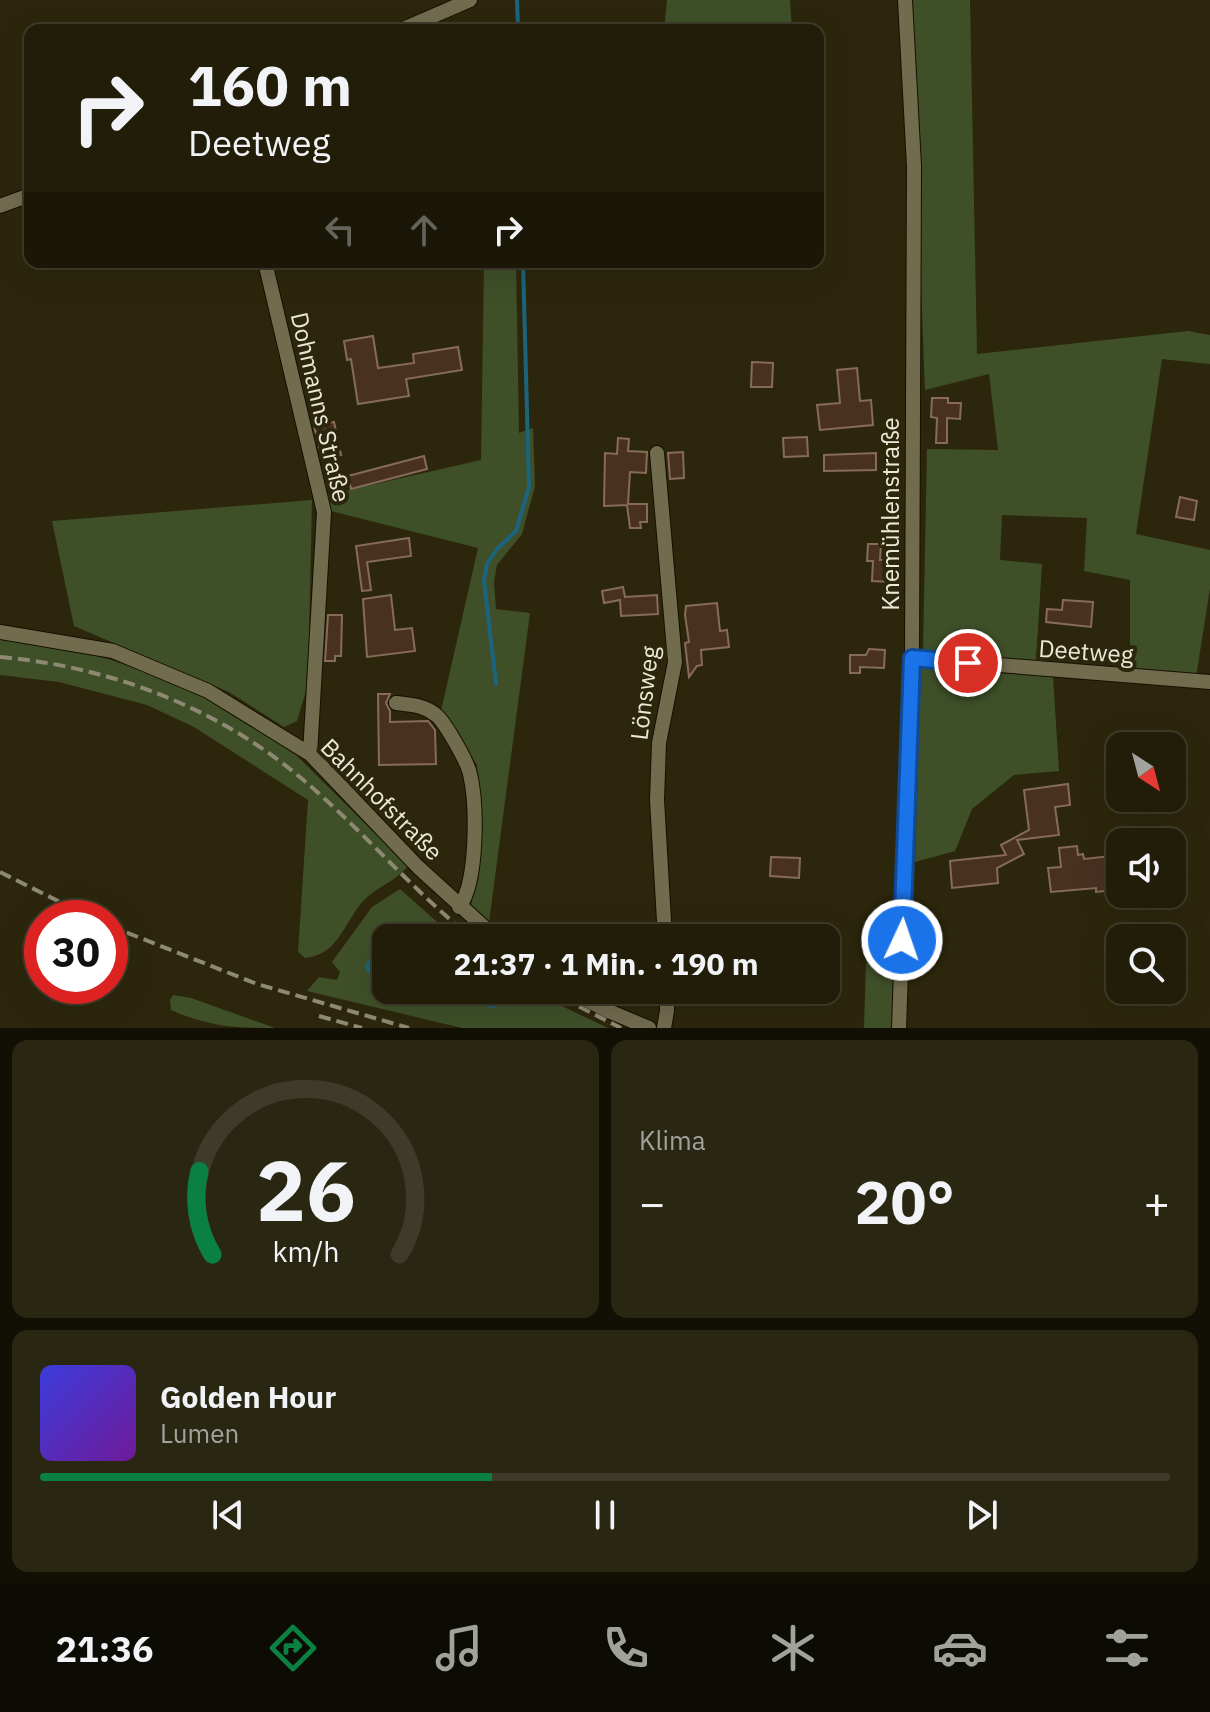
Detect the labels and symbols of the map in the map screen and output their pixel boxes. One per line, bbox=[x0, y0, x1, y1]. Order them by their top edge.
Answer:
street label: Dohmanns Straße bbox=[284, 309, 358, 505]
street label: Knemühlenstraße bbox=[874, 417, 906, 611]
pin bbox=[934, 629, 1002, 697]
street label: Deetweg bbox=[1037, 632, 1135, 670]
street label: Lönsweg bbox=[622, 644, 666, 742]
street label: Bahnhofstraße bbox=[314, 731, 450, 867]
north arrow bbox=[1106, 732, 1186, 812]
position arrow bbox=[860, 898, 944, 982]
speed limit sign: 30 bbox=[24, 900, 128, 1004]

